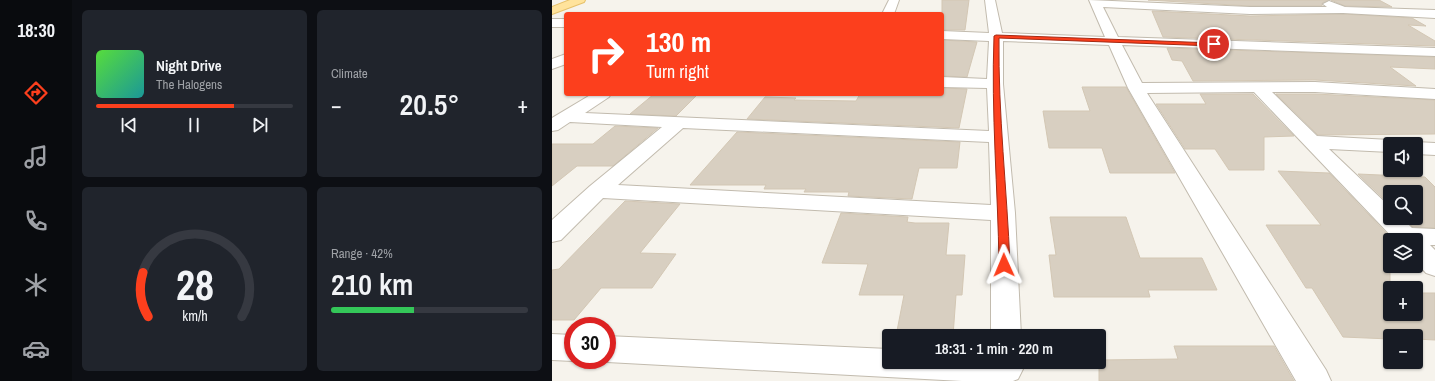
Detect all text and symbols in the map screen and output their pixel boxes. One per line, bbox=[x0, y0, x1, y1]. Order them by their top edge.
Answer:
text: 18:30 bbox=[17, 18, 55, 43]
text: 130 m bbox=[646, 23, 711, 61]
pin bbox=[1197, 27, 1231, 61]
icon: right bbox=[580, 28, 632, 80]
icon: arrive bbox=[1203, 33, 1225, 55]
text: Night Drive bbox=[156, 55, 222, 76]
text: Turn right bbox=[646, 59, 709, 84]
text: Climate bbox=[331, 65, 368, 82]
text: The Halogens bbox=[156, 76, 222, 93]
icon: directions bbox=[22, 79, 50, 107]
text: 20.5° bbox=[400, 84, 459, 124]
text: − bbox=[331, 90, 342, 120]
text: + bbox=[517, 90, 528, 120]
icon: previous bbox=[118, 114, 140, 136]
icon: pause bbox=[183, 114, 205, 136]
icon: next bbox=[249, 114, 271, 136]
map controls bbox=[1383, 137, 1423, 369]
button: sound bbox=[1383, 137, 1423, 177]
icon: music bbox=[22, 143, 50, 171]
button: search bbox=[1383, 185, 1423, 225]
icon: phone bbox=[22, 207, 50, 235]
button: layers bbox=[1383, 233, 1423, 273]
position arrow bbox=[983, 244, 1025, 286]
text: Range · 42% bbox=[331, 245, 393, 262]
text: 28 bbox=[176, 257, 213, 313]
text: 210 km bbox=[331, 264, 413, 304]
icon: climate bbox=[22, 271, 50, 299]
button: + bbox=[1383, 281, 1423, 321]
text: km/h bbox=[182, 305, 207, 324]
speed limit sign: 30 bbox=[564, 317, 616, 369]
button: − bbox=[1383, 329, 1423, 369]
icon: car bbox=[22, 335, 50, 363]
text: 18:31 · 1 min · 220 m bbox=[935, 338, 1053, 359]

